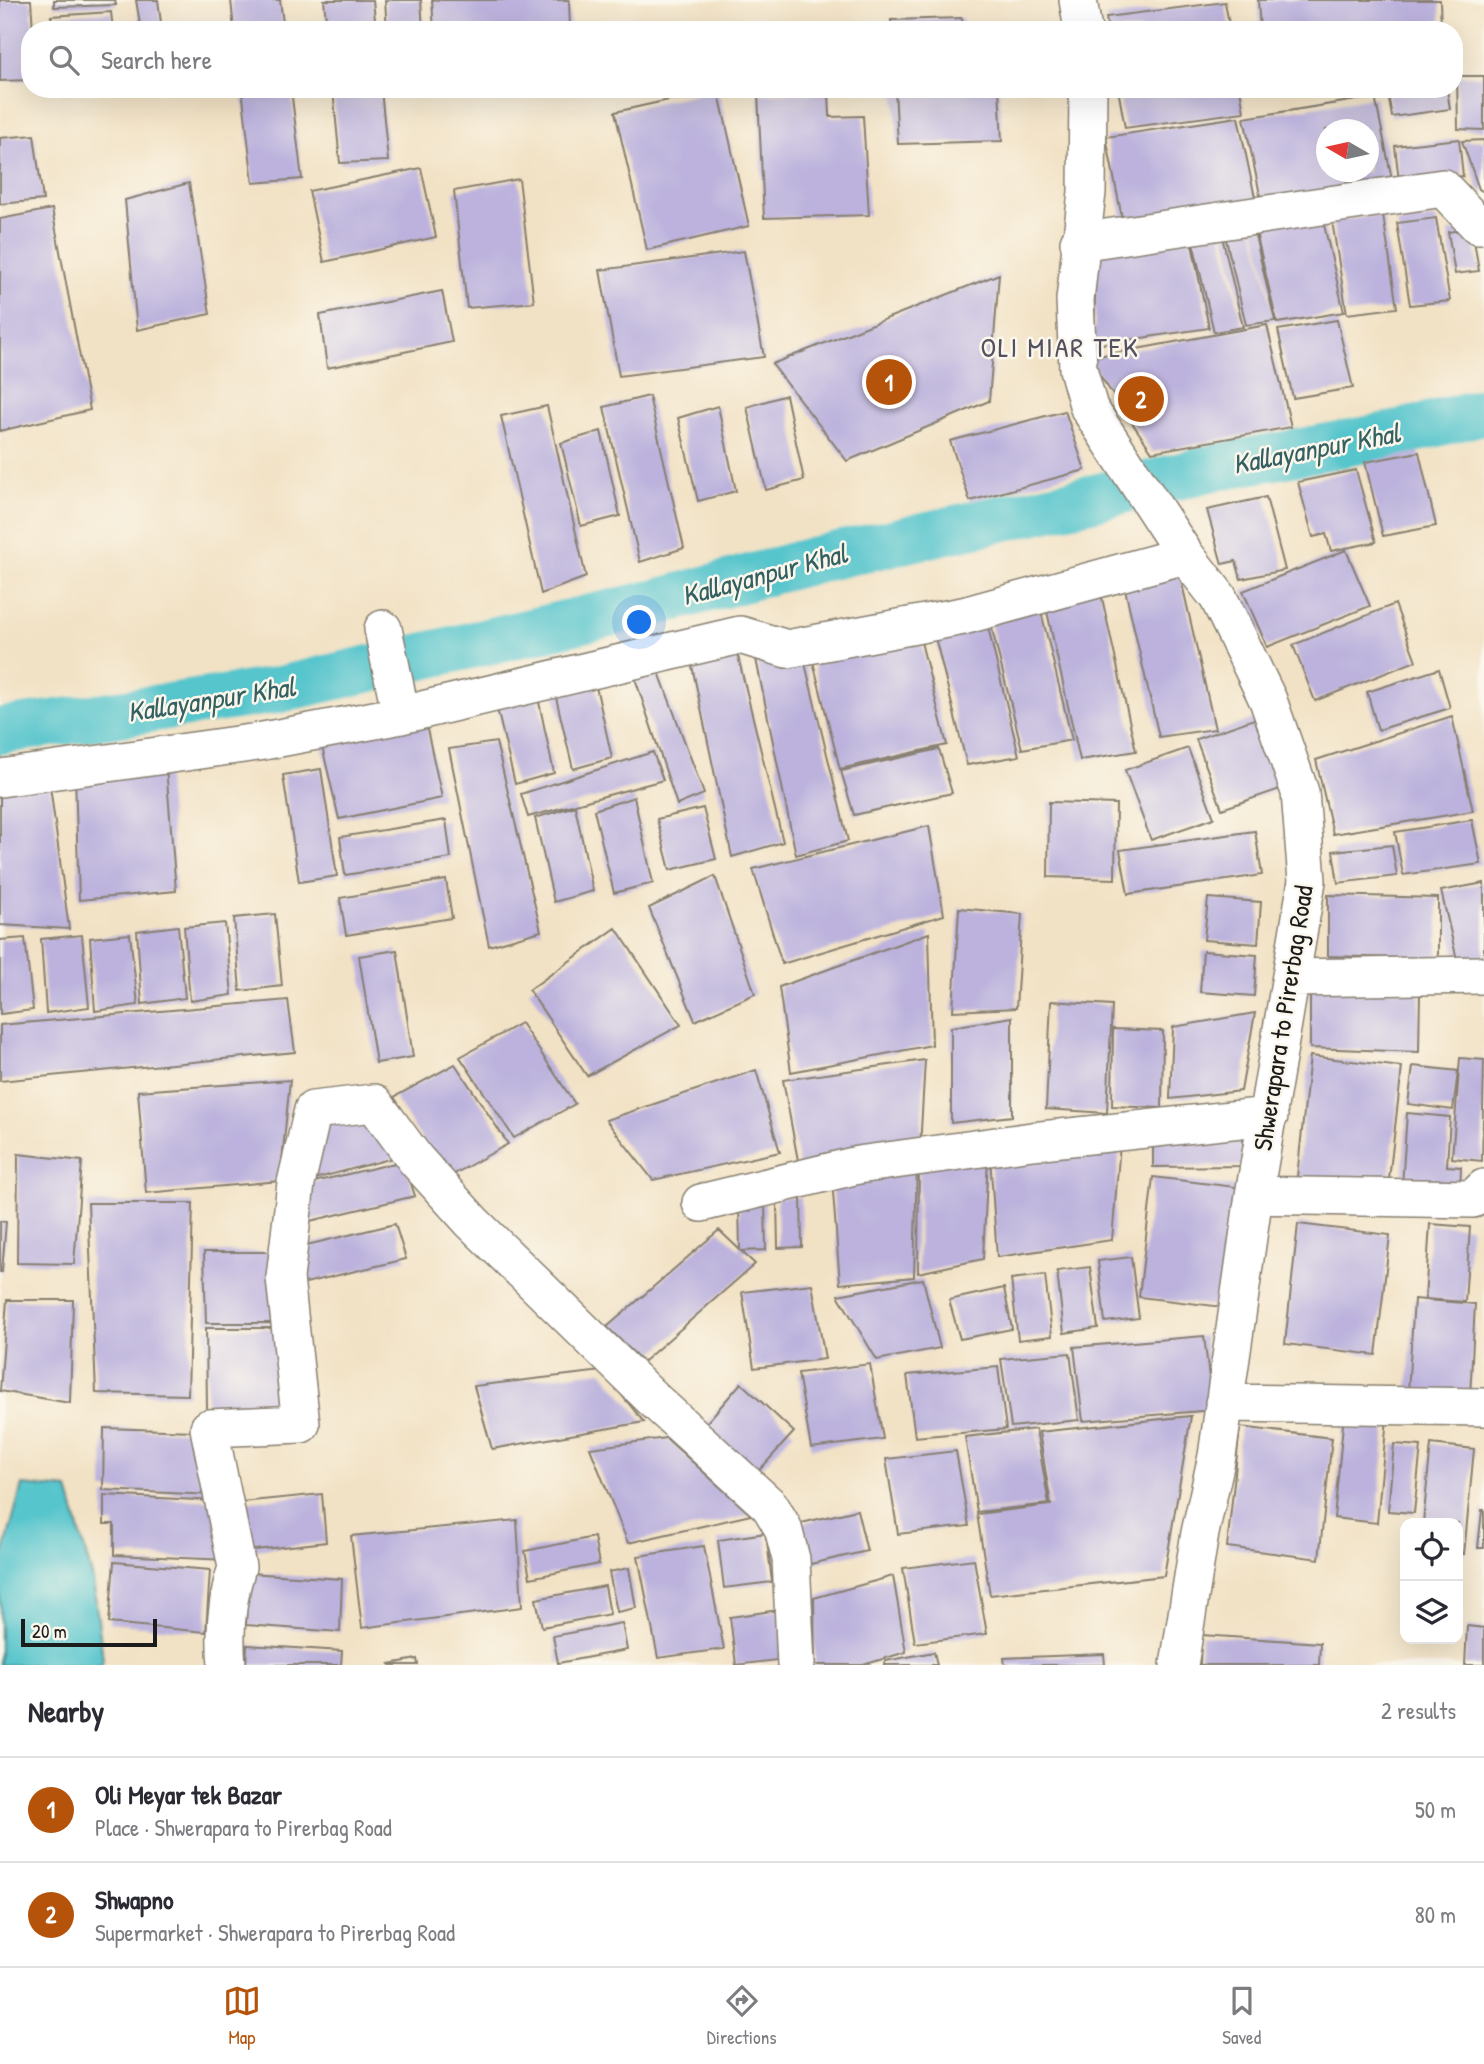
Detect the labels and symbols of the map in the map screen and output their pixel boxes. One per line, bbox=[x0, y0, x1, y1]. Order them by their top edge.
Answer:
north arrow bbox=[1316, 119, 1379, 182]
district label: OLI MIAR TEK bbox=[980, 328, 1140, 366]
pin: 1 bbox=[866, 356, 912, 408]
pin: 2 bbox=[1118, 373, 1164, 425]
water label: Kallayanpur Khal bbox=[1229, 413, 1404, 483]
water label: Kallayanpur Khal bbox=[677, 533, 852, 614]
your location bbox=[622, 605, 656, 639]
water label: Kallayanpur Khal bbox=[124, 667, 299, 731]
street label: Shwerapara to Pirerbag Road bbox=[1244, 883, 1321, 1153]
scale bar bbox=[21, 1616, 158, 1648]

